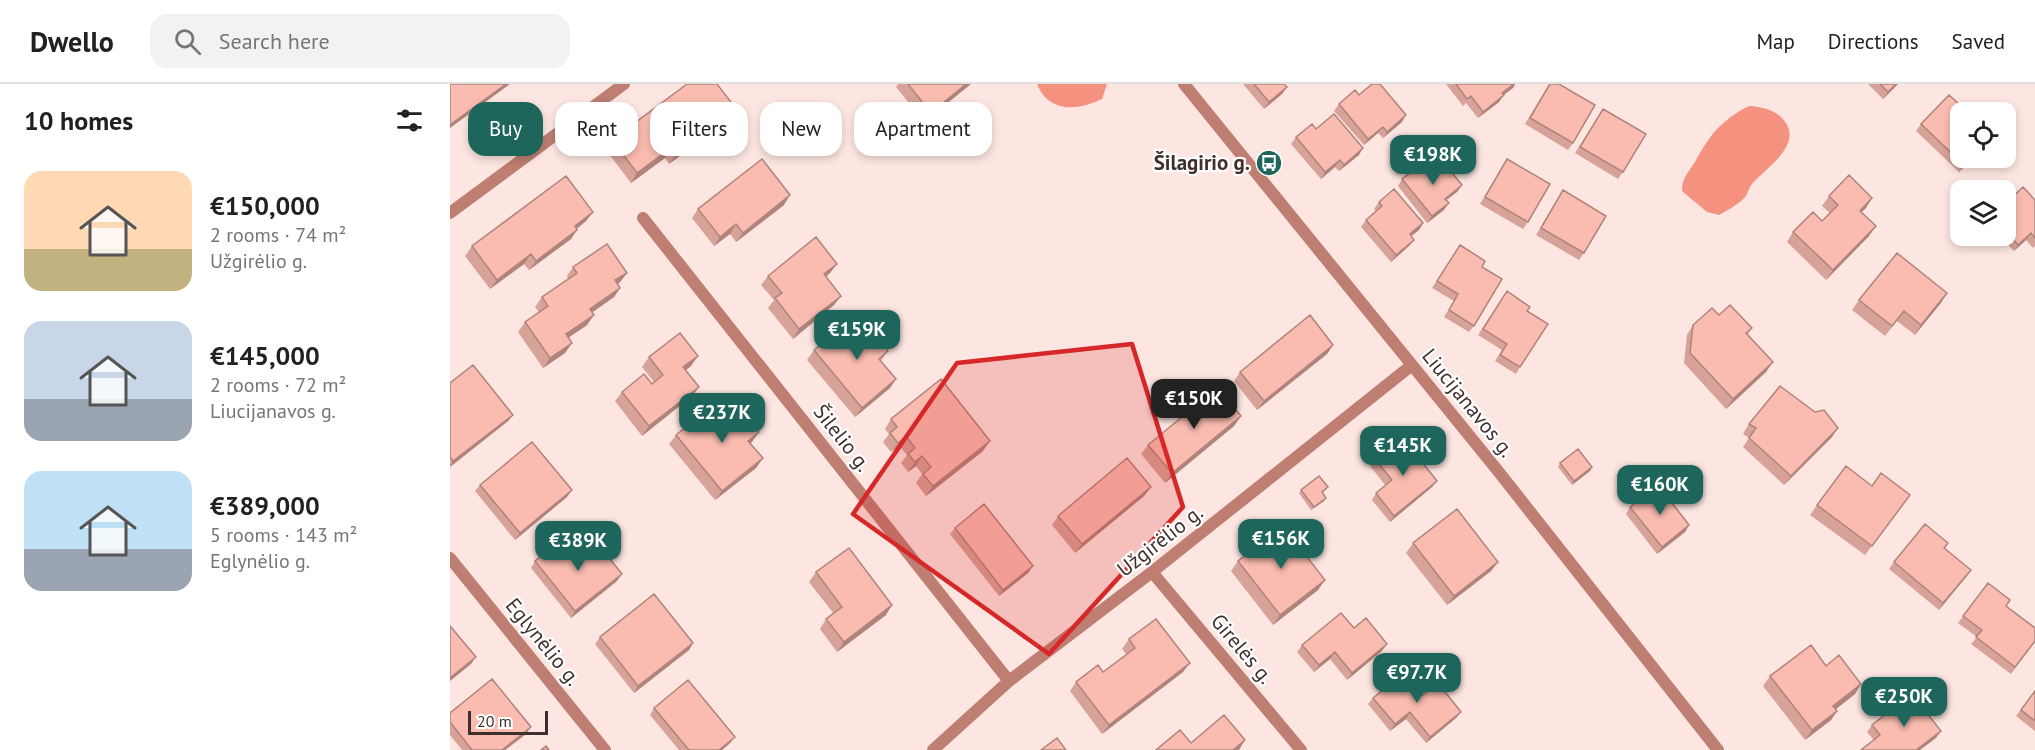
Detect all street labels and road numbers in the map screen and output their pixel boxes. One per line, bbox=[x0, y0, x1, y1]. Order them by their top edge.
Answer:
street label: Liucijanavos g. bbox=[1416, 343, 1520, 463]
street label: Šilelio g. bbox=[808, 399, 877, 477]
street label: Užgirėlio g. bbox=[1111, 499, 1208, 583]
street label: Eglynėlio g. bbox=[500, 592, 587, 691]
street label: Girelės g. bbox=[1205, 608, 1280, 689]

